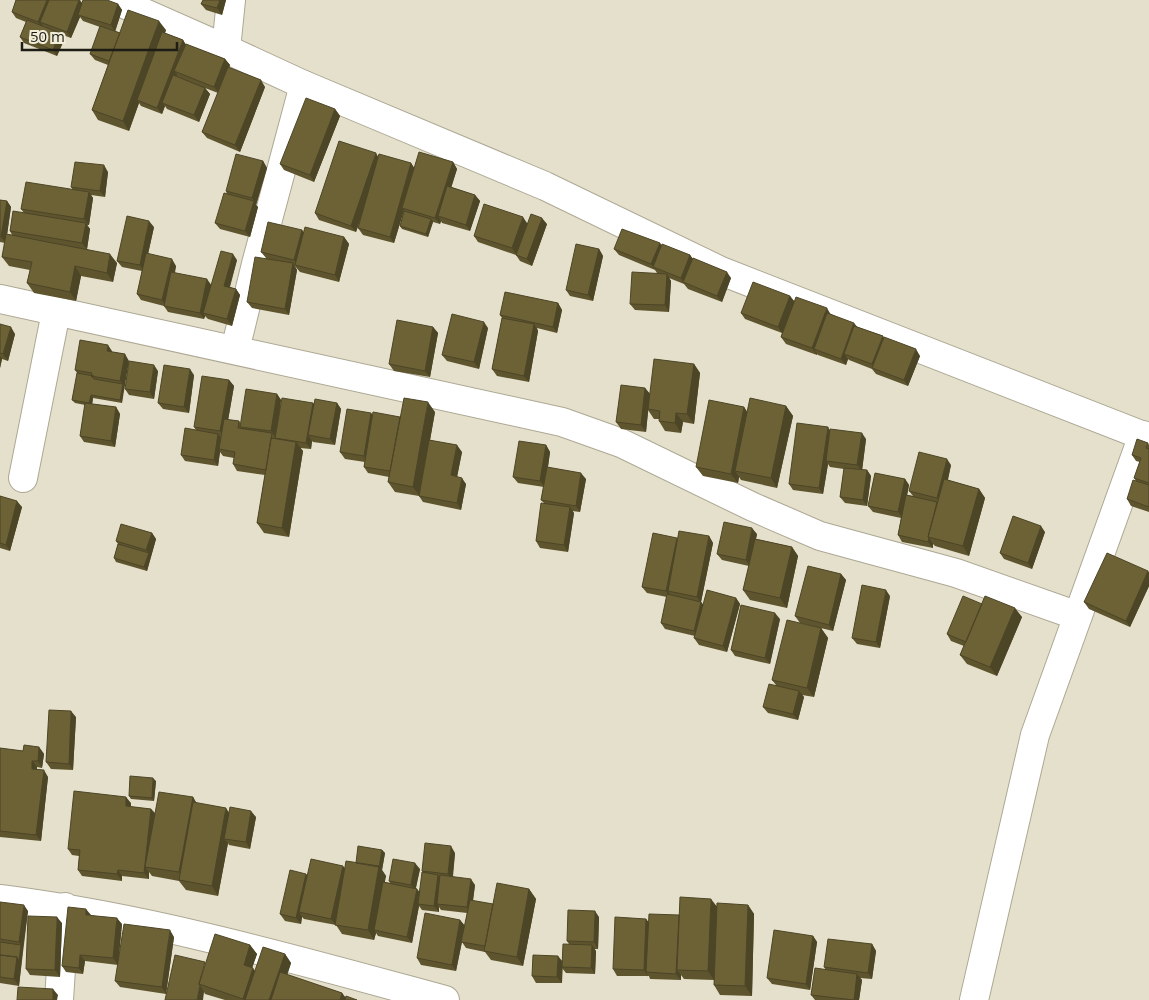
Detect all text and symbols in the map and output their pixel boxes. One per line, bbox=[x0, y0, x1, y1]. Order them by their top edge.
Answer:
scale bar bbox=[22, 20, 178, 52]
text: 50 m bbox=[30, 26, 65, 46]

